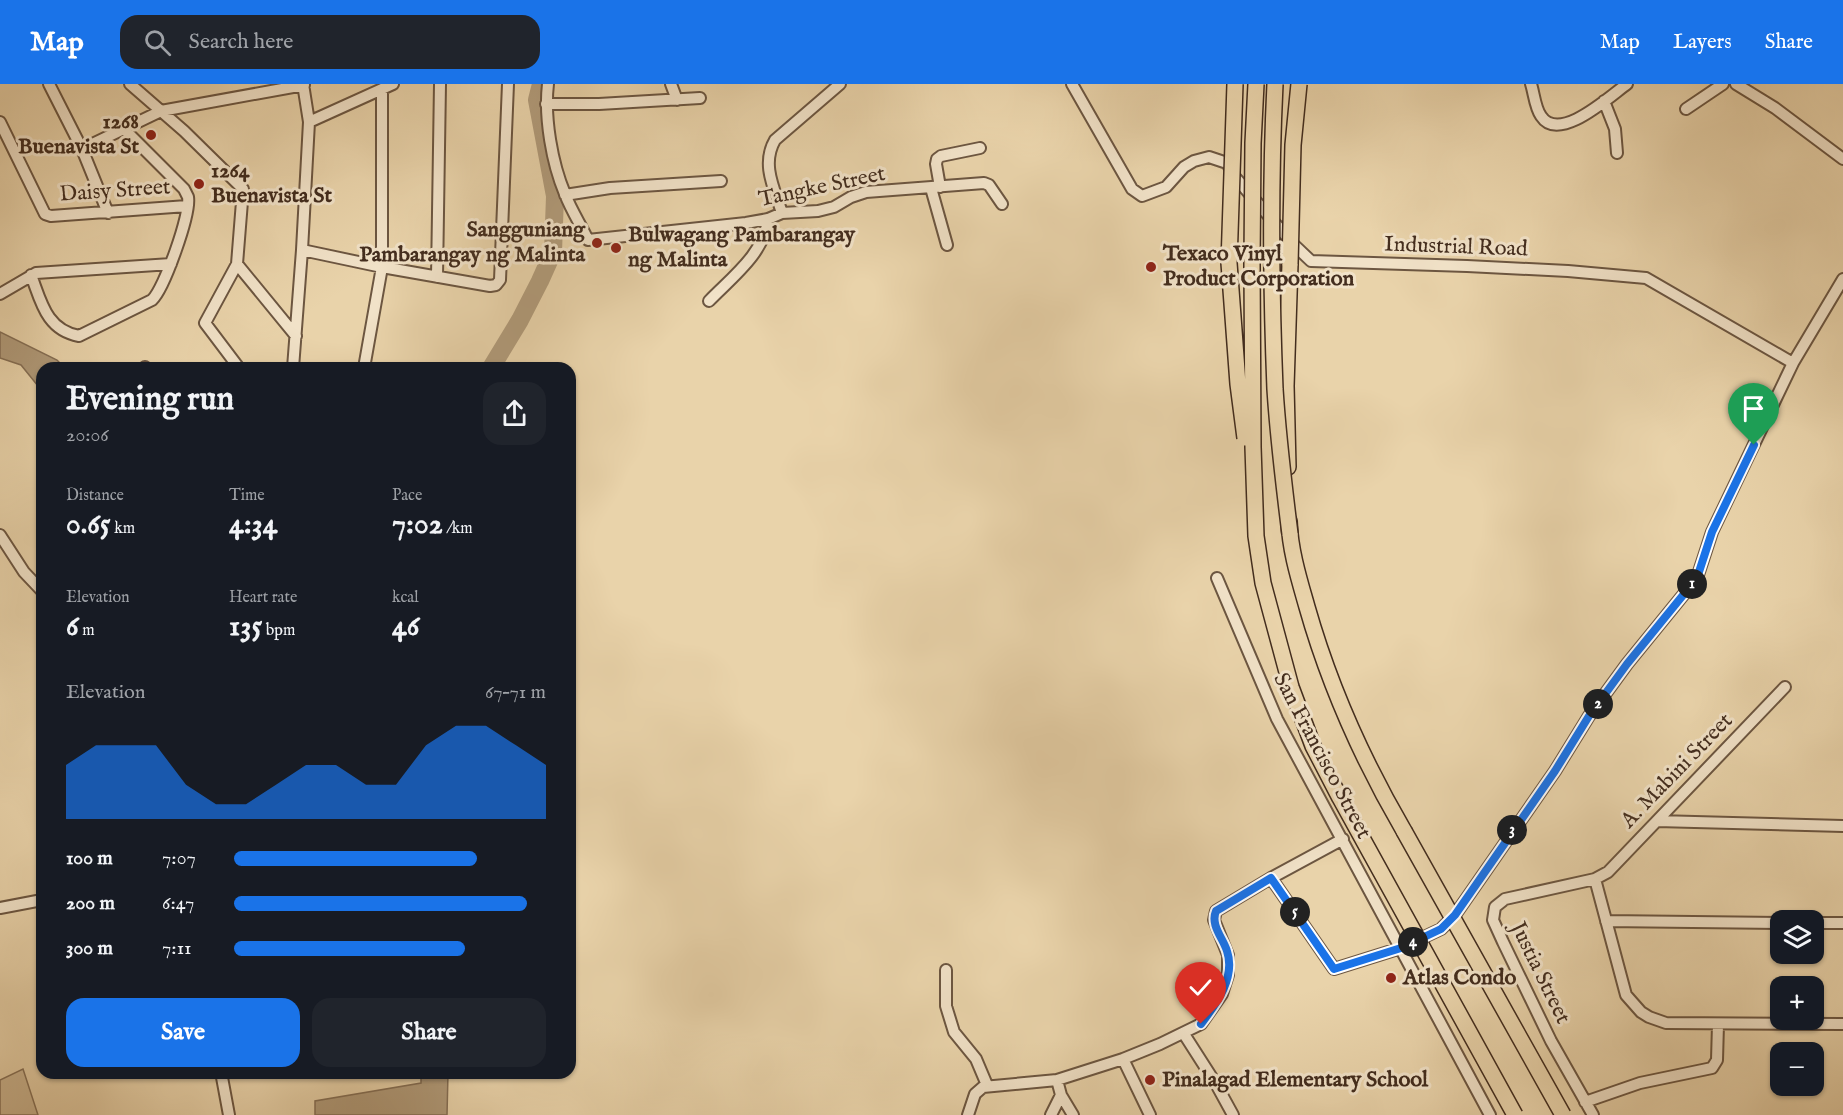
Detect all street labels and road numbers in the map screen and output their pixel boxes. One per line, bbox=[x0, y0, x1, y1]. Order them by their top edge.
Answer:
street label: Tangke Street bbox=[756, 160, 888, 214]
street label: Daisy Street bbox=[59, 173, 172, 209]
street label: Industrial Road bbox=[1384, 231, 1529, 264]
street label: San Francisco Street bbox=[1266, 668, 1378, 844]
street label: A. Mabini Street bbox=[1614, 707, 1739, 835]
street label: Justia Street bbox=[1502, 915, 1577, 1029]

